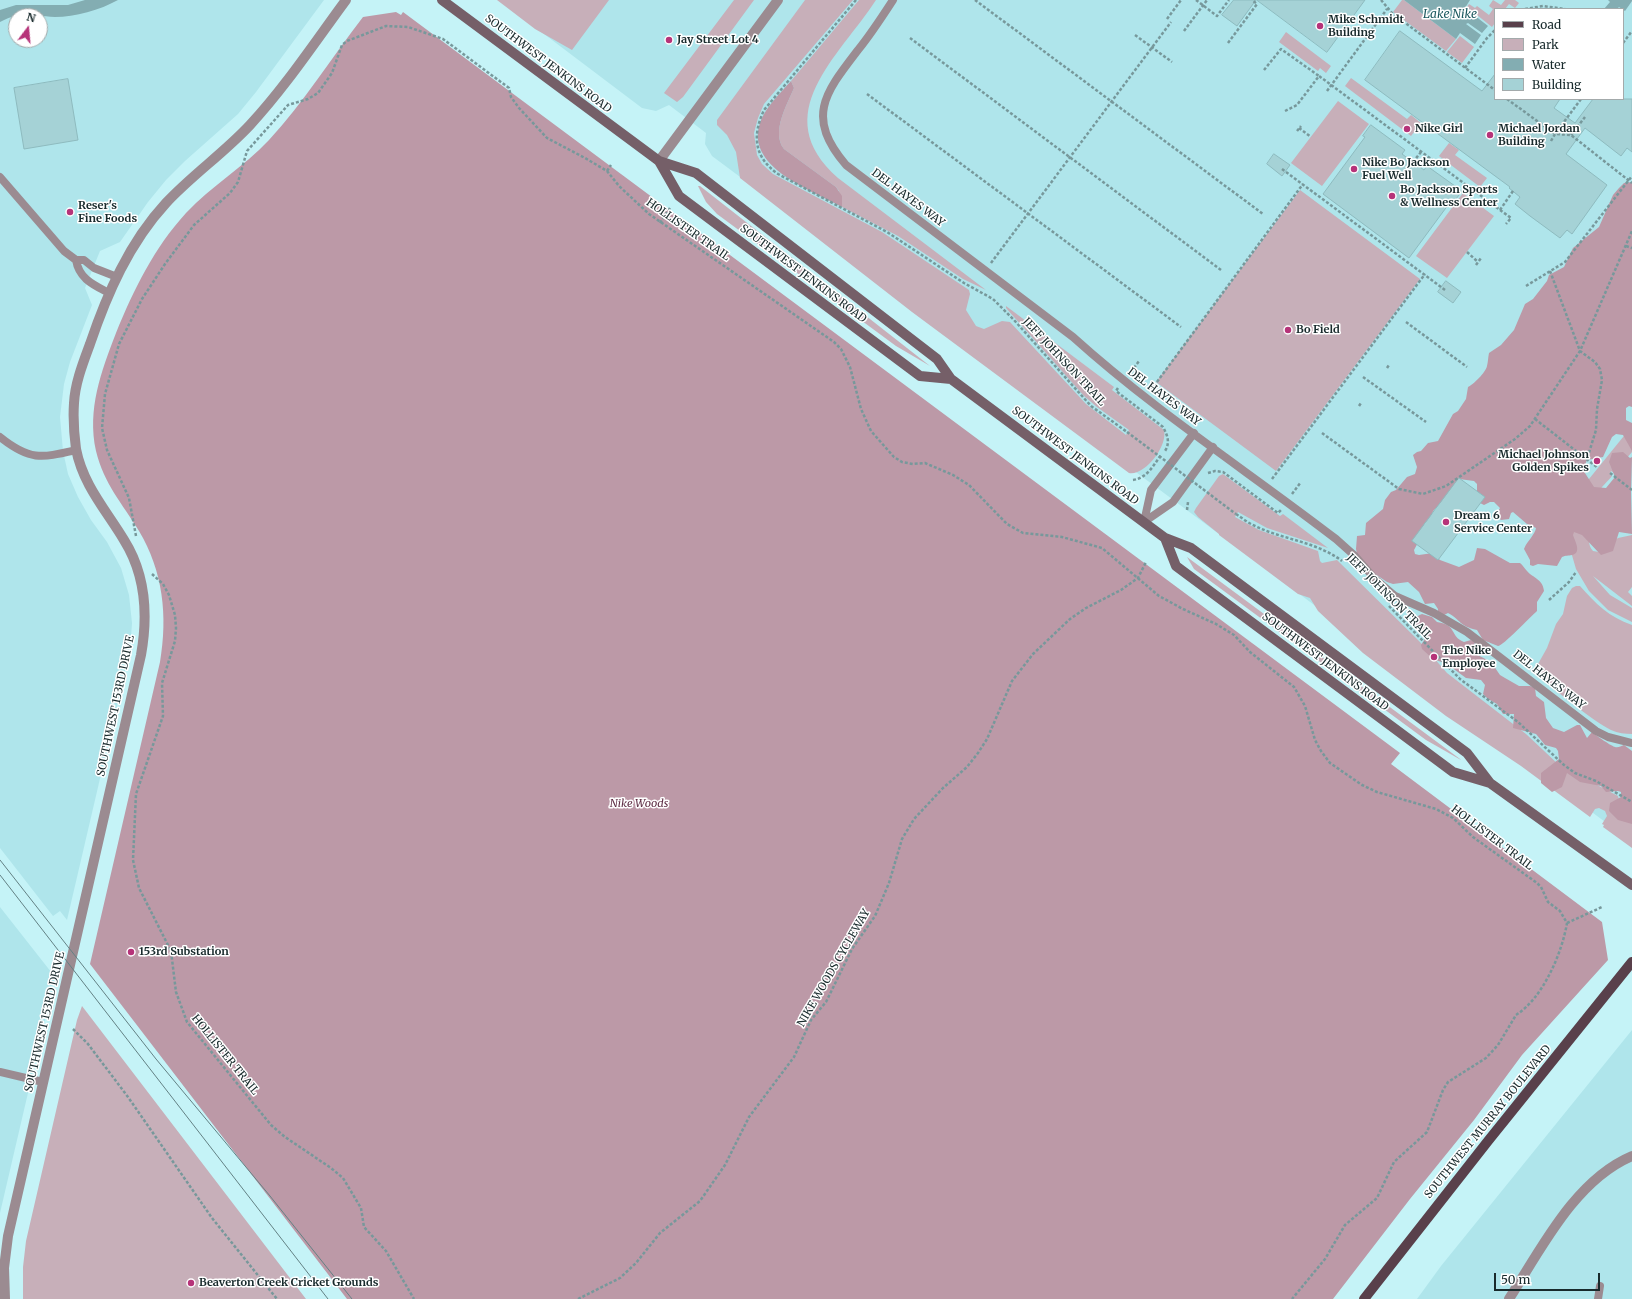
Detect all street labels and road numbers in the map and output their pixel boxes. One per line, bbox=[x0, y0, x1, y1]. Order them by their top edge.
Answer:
street label: SOUTHWEST JENKINS ROAD bbox=[482, 12, 614, 116]
street label: DEL HAYES WAY bbox=[869, 166, 947, 230]
street label: HOLLISTER TRAIL bbox=[644, 196, 732, 264]
street label: SOUTHWEST JENKINS ROAD bbox=[737, 222, 869, 326]
street label: JEFF JOHNSON TRAIL bbox=[1020, 315, 1108, 409]
street label: DEL HAYES WAY bbox=[1125, 365, 1203, 429]
street label: SOUTHWEST JENKINS ROAD bbox=[1009, 404, 1141, 508]
street label: JEFF JOHNSON TRAIL bbox=[1343, 551, 1435, 643]
street label: SOUTHWEST JENKINS ROAD bbox=[1259, 610, 1391, 714]
street label: SOUTHWEST 153RD DRIVE bbox=[95, 634, 137, 778]
street label: DEL HAYES WAY bbox=[1510, 648, 1588, 712]
street label: HOLLISTER TRAIL bbox=[1448, 803, 1536, 873]
street label: NIKE WOODS CYCLEWAY bbox=[795, 907, 873, 1029]
street label: SOUTHWEST 153RD DRIVE bbox=[22, 950, 68, 1094]
street label: HOLLISTER TRAIL bbox=[189, 1012, 261, 1098]
street label: SOUTHWEST MURRAY BOULEVARD bbox=[1422, 1043, 1554, 1201]

